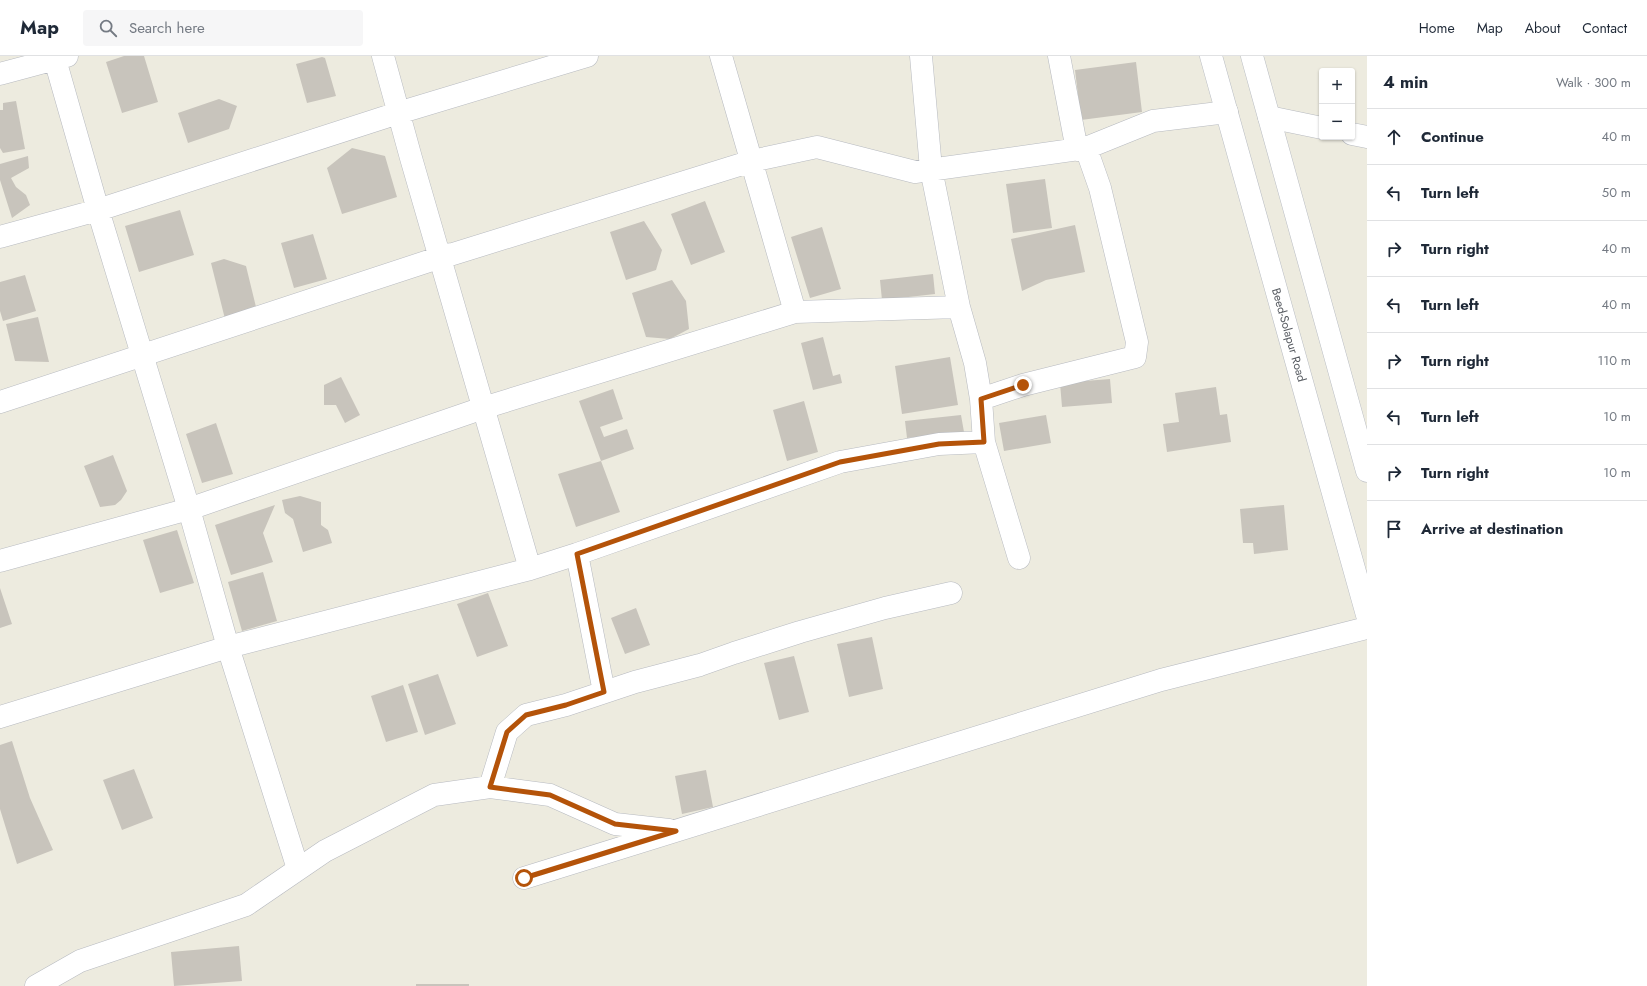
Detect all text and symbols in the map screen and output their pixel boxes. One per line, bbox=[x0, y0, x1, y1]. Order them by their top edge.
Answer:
search box bbox=[83, 10, 363, 46]
text: Map bbox=[20, 14, 59, 41]
icon: search bbox=[97, 17, 119, 39]
text: Search here bbox=[129, 17, 205, 39]
text: Home bbox=[1419, 18, 1455, 38]
text: Map bbox=[1477, 18, 1503, 38]
text: About bbox=[1525, 18, 1560, 38]
text: Contact bbox=[1582, 18, 1627, 38]
map controls bbox=[1319, 68, 1355, 140]
button: + bbox=[1319, 68, 1355, 104]
text: 4 min bbox=[1383, 70, 1428, 94]
text: Walk · 300 m bbox=[1556, 73, 1631, 92]
button: − bbox=[1319, 104, 1355, 140]
icon: ahead bbox=[1383, 126, 1405, 148]
text: Continue bbox=[1421, 126, 1484, 148]
text: 40 m bbox=[1602, 127, 1631, 146]
icon: left bbox=[1383, 182, 1405, 204]
text: Turn left bbox=[1421, 182, 1479, 204]
text: 50 m bbox=[1602, 183, 1631, 202]
icon: right bbox=[1383, 238, 1405, 260]
text: Turn right bbox=[1421, 238, 1489, 260]
text: 40 m bbox=[1602, 239, 1631, 258]
street label: Beed-Solapur Road bbox=[1267, 286, 1311, 384]
icon: left bbox=[1383, 294, 1405, 316]
text: Turn left bbox=[1421, 294, 1479, 316]
text: 40 m bbox=[1602, 295, 1631, 314]
icon: right bbox=[1383, 350, 1405, 372]
text: Turn right bbox=[1421, 350, 1489, 372]
text: 110 m bbox=[1597, 351, 1631, 370]
route end bbox=[1014, 376, 1032, 394]
icon: left bbox=[1383, 406, 1405, 428]
text: Turn left bbox=[1421, 406, 1479, 428]
text: 10 m bbox=[1603, 407, 1631, 426]
icon: right bbox=[1383, 462, 1405, 484]
text: Turn right bbox=[1421, 462, 1489, 484]
text: 10 m bbox=[1603, 463, 1631, 482]
icon: arrive bbox=[1383, 518, 1405, 540]
text: Arrive at destination bbox=[1421, 518, 1563, 540]
route start bbox=[515, 869, 533, 887]

